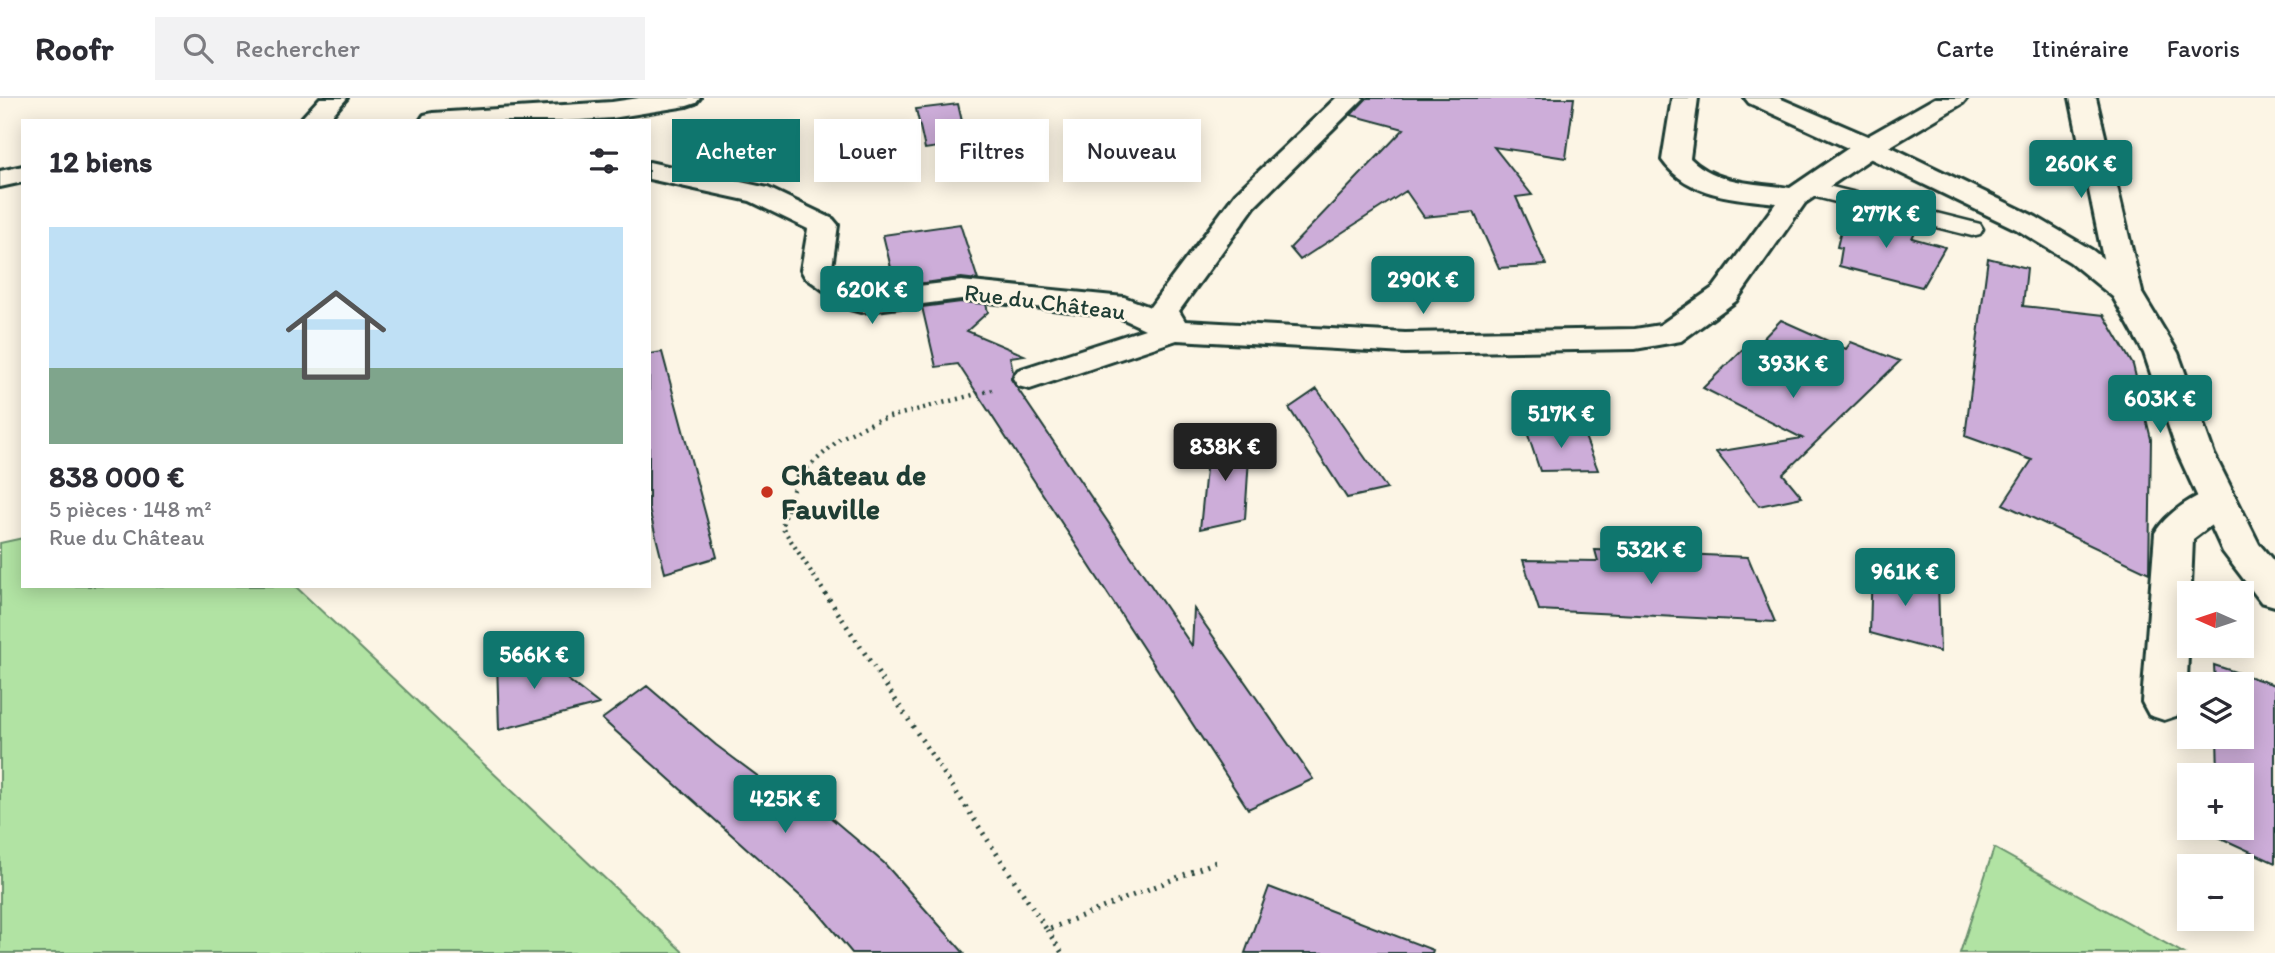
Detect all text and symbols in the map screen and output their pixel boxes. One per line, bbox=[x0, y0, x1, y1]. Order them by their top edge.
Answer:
search box bbox=[155, 17, 645, 80]
text: Roofr bbox=[35, 29, 113, 68]
icon: search bbox=[179, 29, 217, 67]
text: Rechercher bbox=[235, 32, 360, 64]
text: Carte bbox=[1936, 34, 1994, 63]
text: Itinéraire bbox=[2032, 34, 2129, 63]
text: Favoris bbox=[2167, 34, 2240, 63]
chip: Acheter bbox=[672, 119, 800, 182]
chip: Louer bbox=[814, 119, 921, 182]
chip: Filtres bbox=[935, 119, 1049, 182]
chip: Nouveau bbox=[1063, 119, 1201, 182]
pin: 260K € bbox=[2024, 140, 2138, 200]
icon: filters bbox=[585, 142, 623, 180]
text: 12 biens bbox=[49, 143, 152, 180]
text: 260K € bbox=[2045, 149, 2117, 177]
pin: 277K € bbox=[1829, 190, 1943, 250]
text: 277K € bbox=[1852, 199, 1920, 227]
pin: 290K € bbox=[1366, 256, 1480, 316]
text: 290K € bbox=[1387, 265, 1459, 293]
pin: 620K € bbox=[815, 266, 929, 326]
icon: home bbox=[273, 272, 399, 398]
text: 620K € bbox=[836, 275, 908, 303]
street label: Rue du Château bbox=[963, 277, 1127, 326]
pin: 393K € bbox=[1736, 341, 1850, 400]
text: 393K € bbox=[1758, 349, 1828, 377]
pin: 603K € bbox=[2103, 376, 2217, 435]
text: 603K € bbox=[2124, 384, 2196, 412]
pin: 517K € bbox=[1504, 390, 1618, 450]
text: 517K € bbox=[1527, 399, 1595, 427]
pin: 838K € bbox=[1168, 424, 1282, 483]
text: 838K € bbox=[1190, 432, 1260, 460]
place label: Château de Fauville bbox=[781, 456, 926, 527]
text: 838 000 € bbox=[49, 458, 184, 495]
marker: Château de Fauville bbox=[759, 484, 775, 500]
text: 5 pièces · 148 m² bbox=[49, 495, 212, 523]
text: Rue du Château bbox=[49, 523, 205, 551]
pin: 532K € bbox=[1594, 526, 1708, 586]
text: 532K € bbox=[1616, 535, 1686, 563]
pin: 961K € bbox=[1848, 548, 1962, 608]
text: 961K € bbox=[1871, 557, 1939, 585]
north arrow bbox=[2177, 581, 2254, 658]
map controls bbox=[2177, 581, 2254, 931]
pin: 566K € bbox=[477, 632, 591, 691]
text: 566K € bbox=[499, 640, 569, 668]
button: layers bbox=[2177, 672, 2254, 749]
button: + bbox=[2177, 763, 2254, 840]
pin: 425K € bbox=[728, 776, 842, 835]
text: 425K € bbox=[749, 784, 821, 812]
button: − bbox=[2177, 854, 2254, 931]

